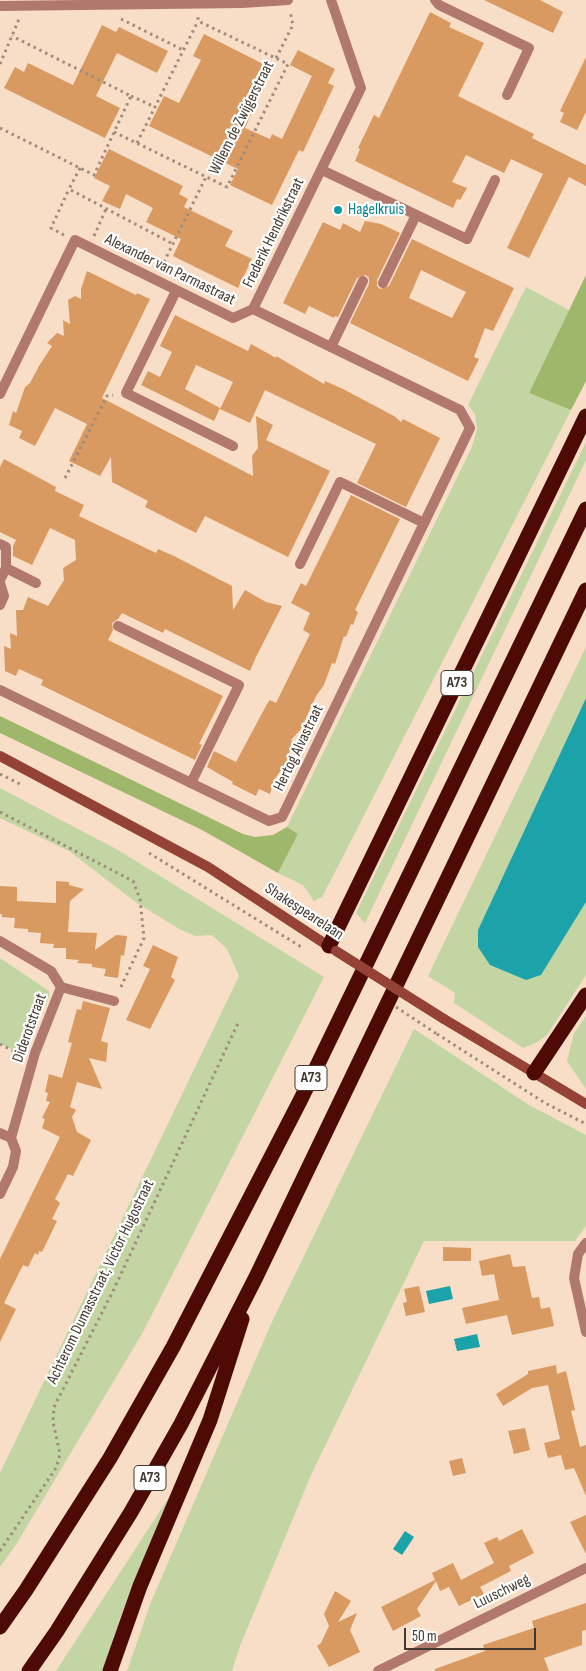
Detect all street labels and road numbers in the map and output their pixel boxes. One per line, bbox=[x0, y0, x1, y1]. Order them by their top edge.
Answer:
street label: Willem de Zwijgerstraat bbox=[205, 58, 279, 178]
street label: Frederik Hendrikstraat bbox=[239, 175, 309, 291]
street label: Alexander van Parmastraat bbox=[102, 230, 238, 310]
road number: A73 bbox=[441, 670, 473, 696]
street label: Hertog Alvastraat bbox=[270, 702, 328, 794]
street label: Shakespearelaan bbox=[261, 879, 347, 945]
street label: Diderotstraat bbox=[9, 991, 51, 1065]
road number: A73 bbox=[295, 1066, 327, 1090]
street label: Achterom Dumasstraat, Victor Hugostraat bbox=[43, 1177, 159, 1387]
road number: A73 bbox=[134, 1466, 166, 1490]
street label: Luuschweg bbox=[471, 1570, 533, 1614]

